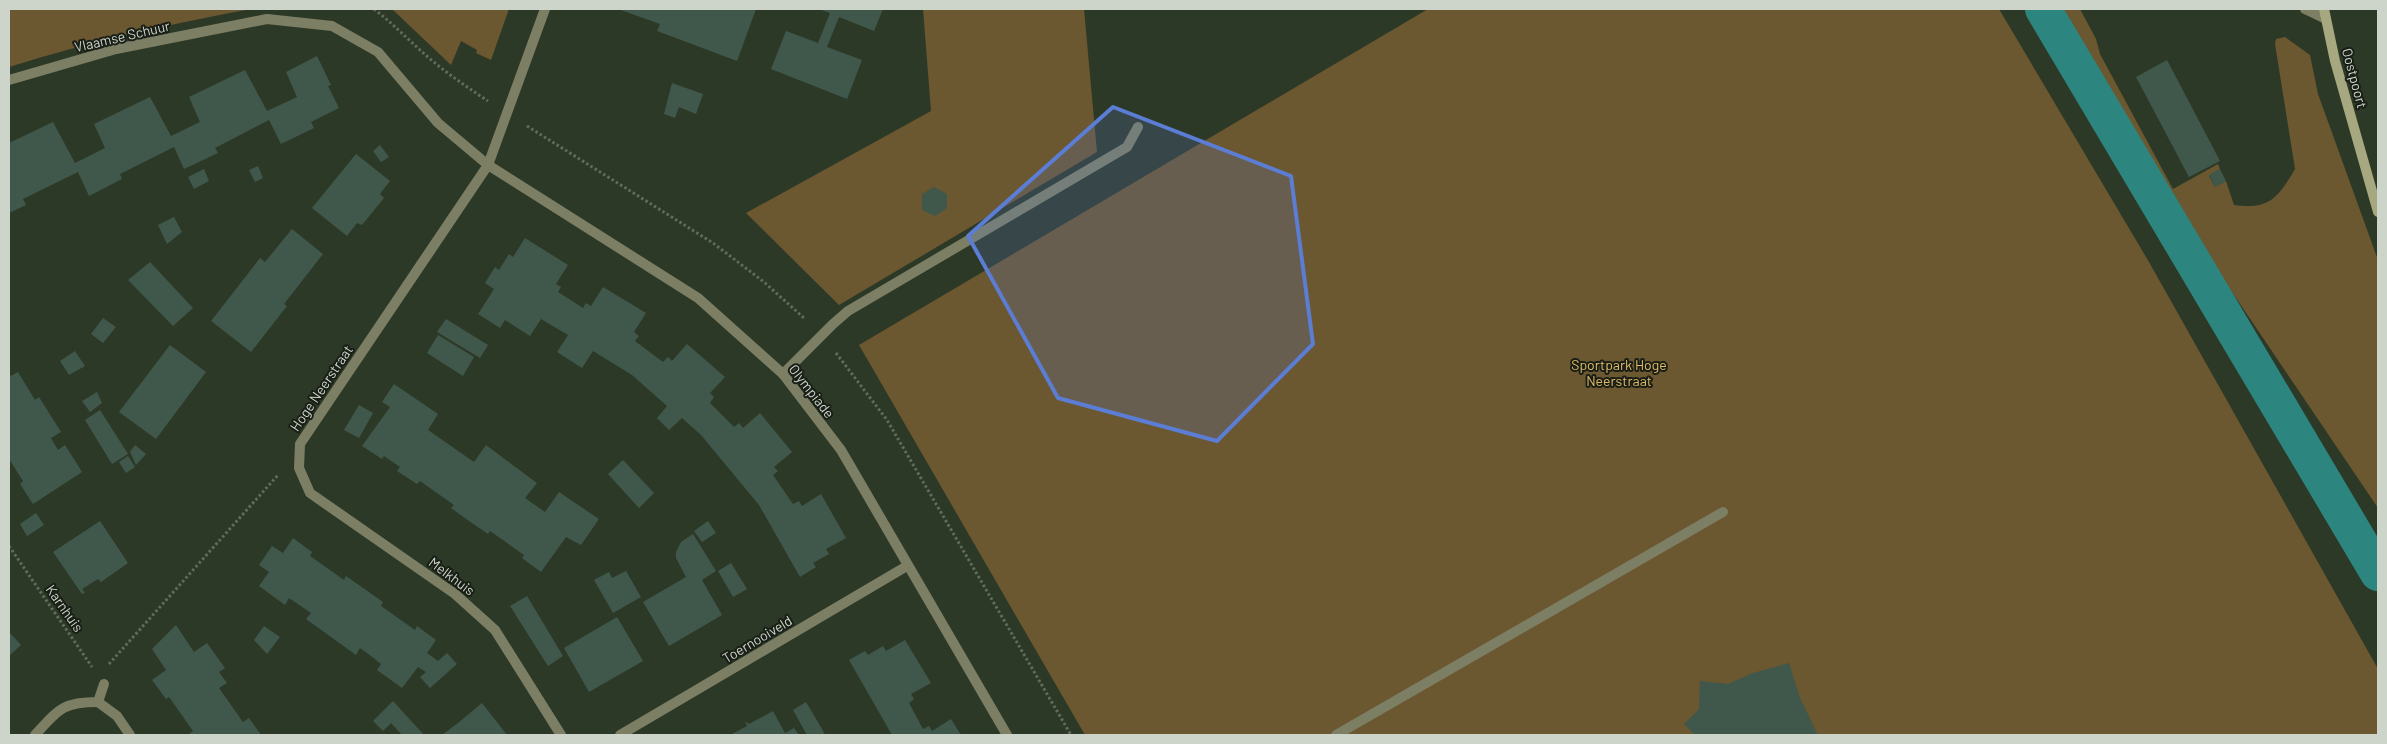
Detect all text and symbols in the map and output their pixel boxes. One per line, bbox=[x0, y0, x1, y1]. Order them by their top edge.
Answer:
street label: Vlaamse Schuur bbox=[73, 17, 171, 55]
street label: Oostpoort bbox=[2339, 46, 2371, 110]
street label: Hoge Neerstraat bbox=[286, 342, 356, 434]
park label: Sportpark Hoge Neerstraat bbox=[1571, 356, 1667, 389]
street label: Olympiade bbox=[786, 361, 838, 421]
street label: Melkhuis bbox=[426, 553, 479, 599]
street label: Karnhuis bbox=[43, 581, 88, 635]
street label: Toernooiveld bbox=[719, 612, 795, 666]

